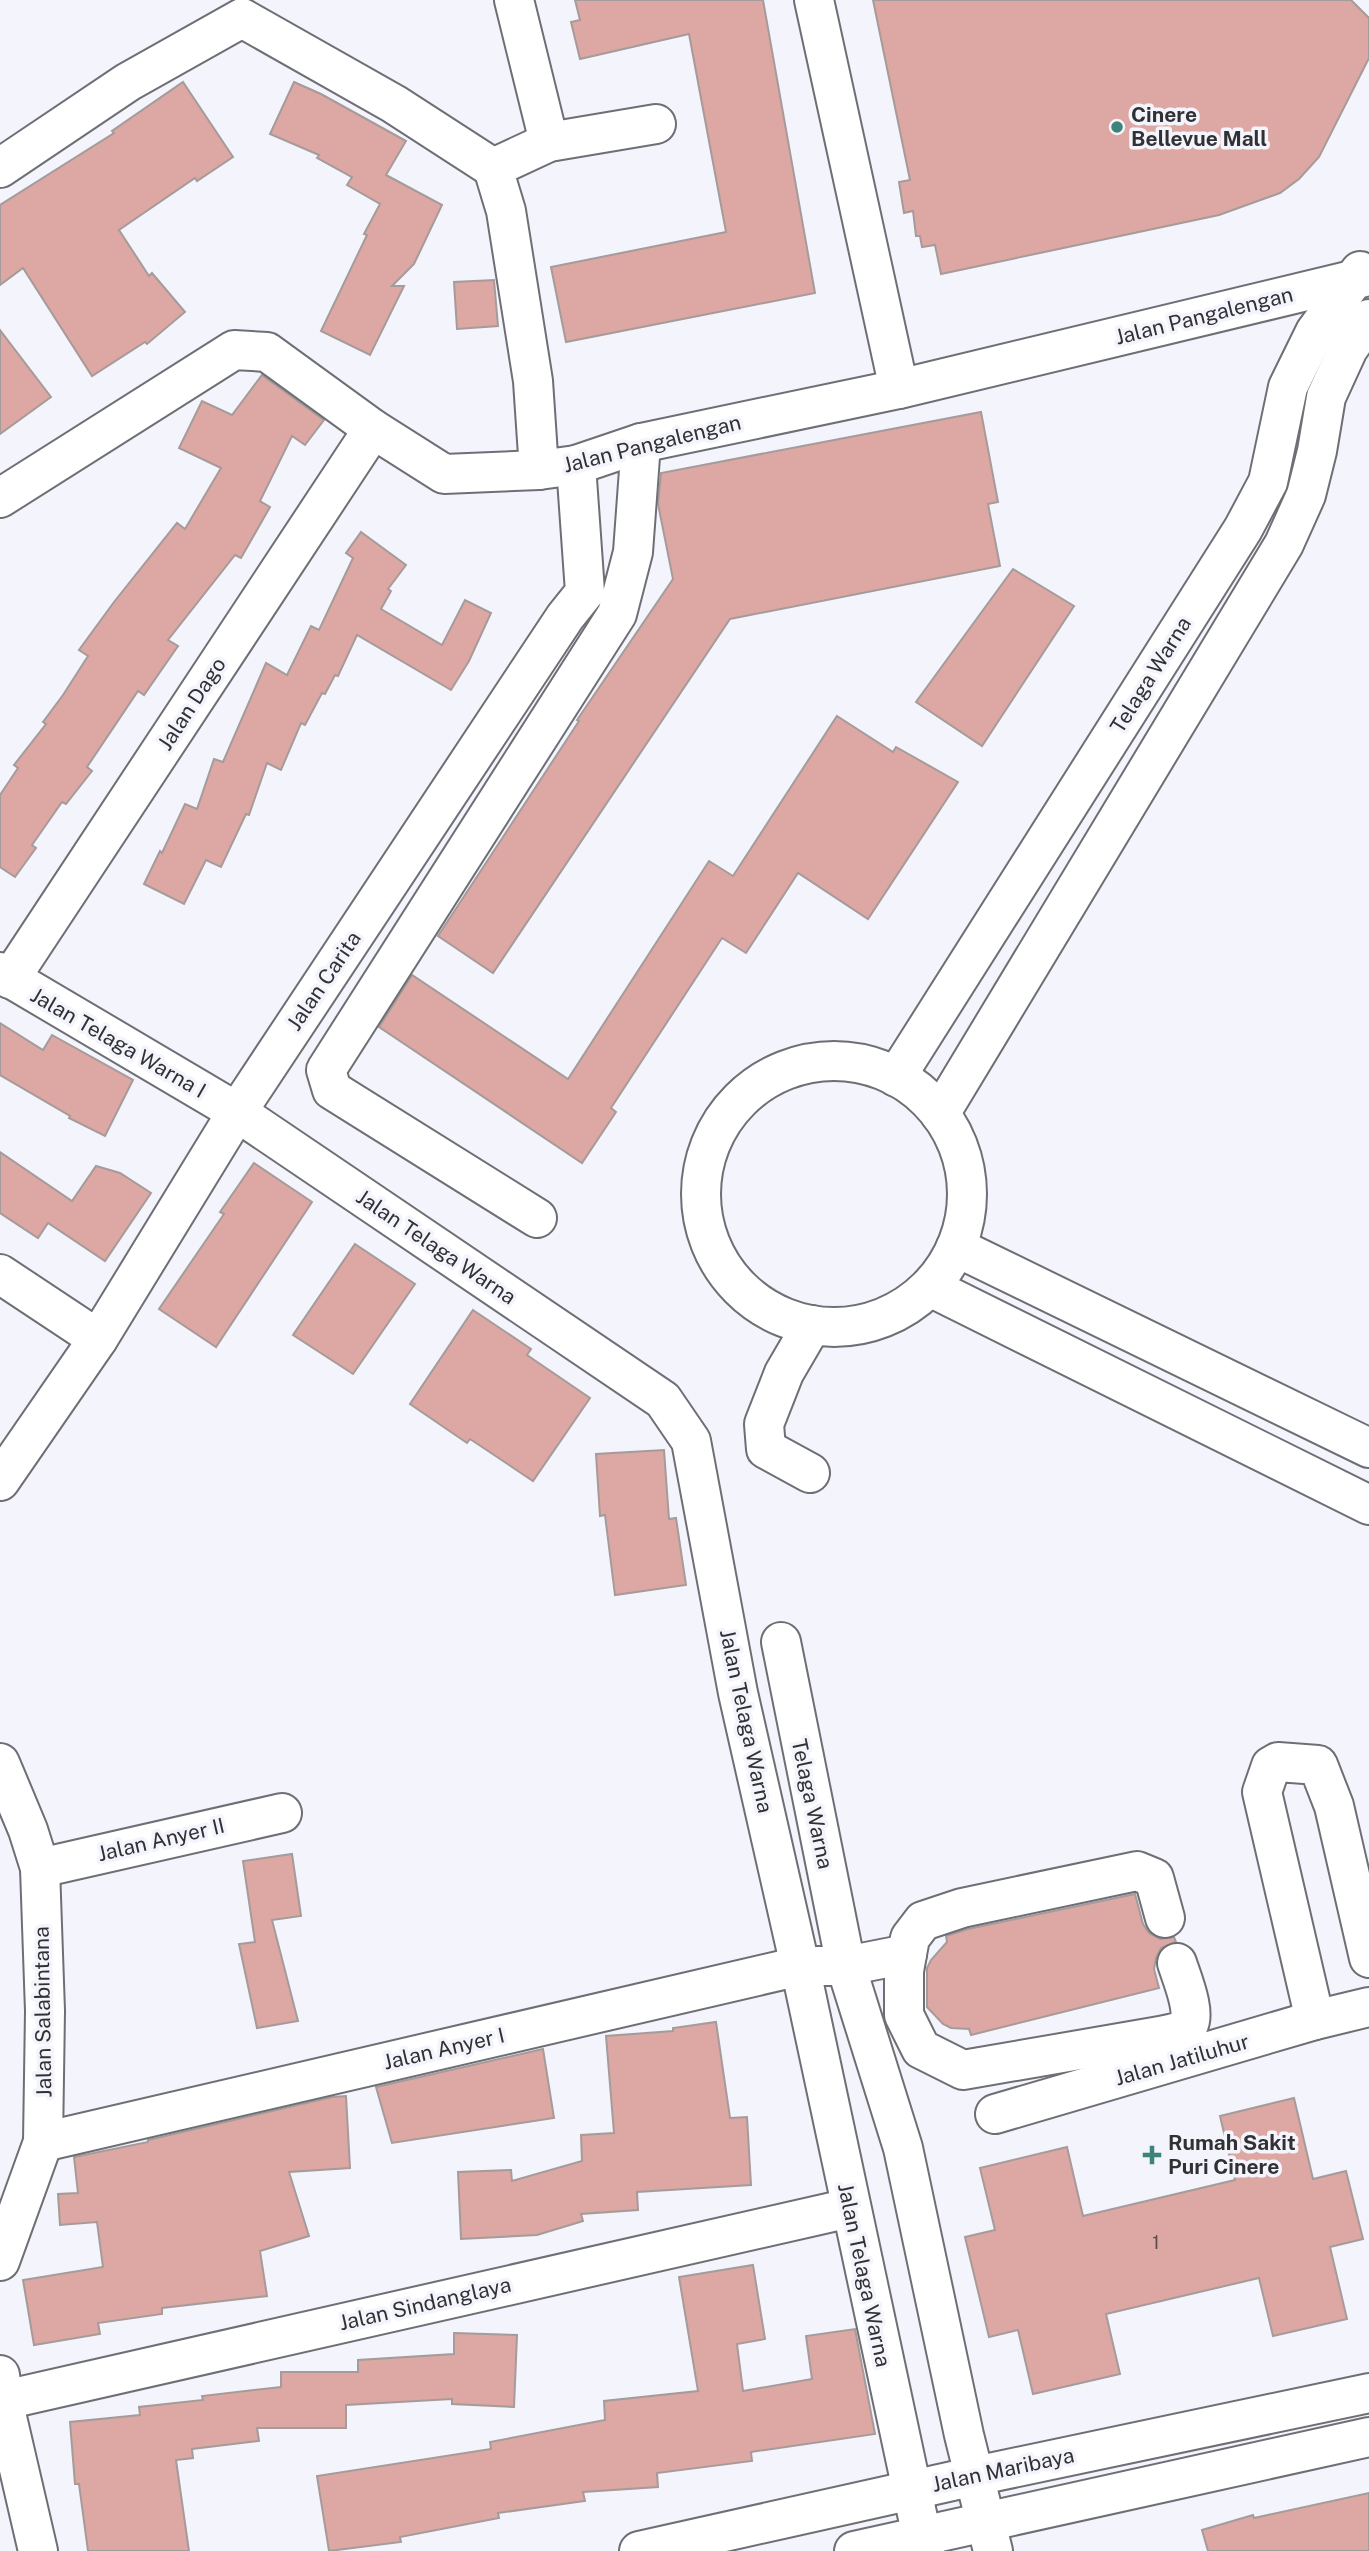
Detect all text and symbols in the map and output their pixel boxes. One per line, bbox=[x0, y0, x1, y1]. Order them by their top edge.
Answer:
place label: Cinere Bellevue Mall bbox=[1131, 102, 1267, 151]
marker: Cinere Bellevue Mall bbox=[1109, 119, 1125, 135]
street label: Jalan Pangalengan bbox=[1112, 281, 1295, 350]
street label: Jalan Pangalengan bbox=[560, 409, 743, 478]
street label: Telaga Warna bbox=[1105, 612, 1196, 737]
street label: Jalan Dago bbox=[152, 653, 231, 755]
street label: Jalan Carita bbox=[281, 927, 366, 1035]
street label: Jalan Telaga Warna I bbox=[26, 982, 210, 1103]
street label: Jalan Telaga Warna bbox=[352, 1184, 521, 1309]
street label: Jalan Telaga Warna bbox=[715, 1627, 778, 1815]
street label: Telaga Warna bbox=[786, 1737, 838, 1871]
street label: Jalan Anyer II bbox=[95, 1813, 227, 1866]
street label: Jalan Salabintana bbox=[29, 1926, 56, 2098]
street label: Jalan Anyer I bbox=[381, 2022, 507, 2075]
street label: Jalan Jatiluhur bbox=[1112, 2028, 1252, 2091]
place label: Rumah Sakit Puri Cinere bbox=[1168, 2130, 1296, 2179]
marker: Rumah Sakit Puri Cinere bbox=[1142, 2145, 1162, 2165]
street label: Jalan Telaga Warna bbox=[833, 2181, 896, 2369]
house number: 1 bbox=[1152, 2232, 1160, 2253]
street label: Jalan Sindanglaya bbox=[336, 2272, 513, 2335]
street label: Jalan Maribaya bbox=[929, 2442, 1076, 2497]

